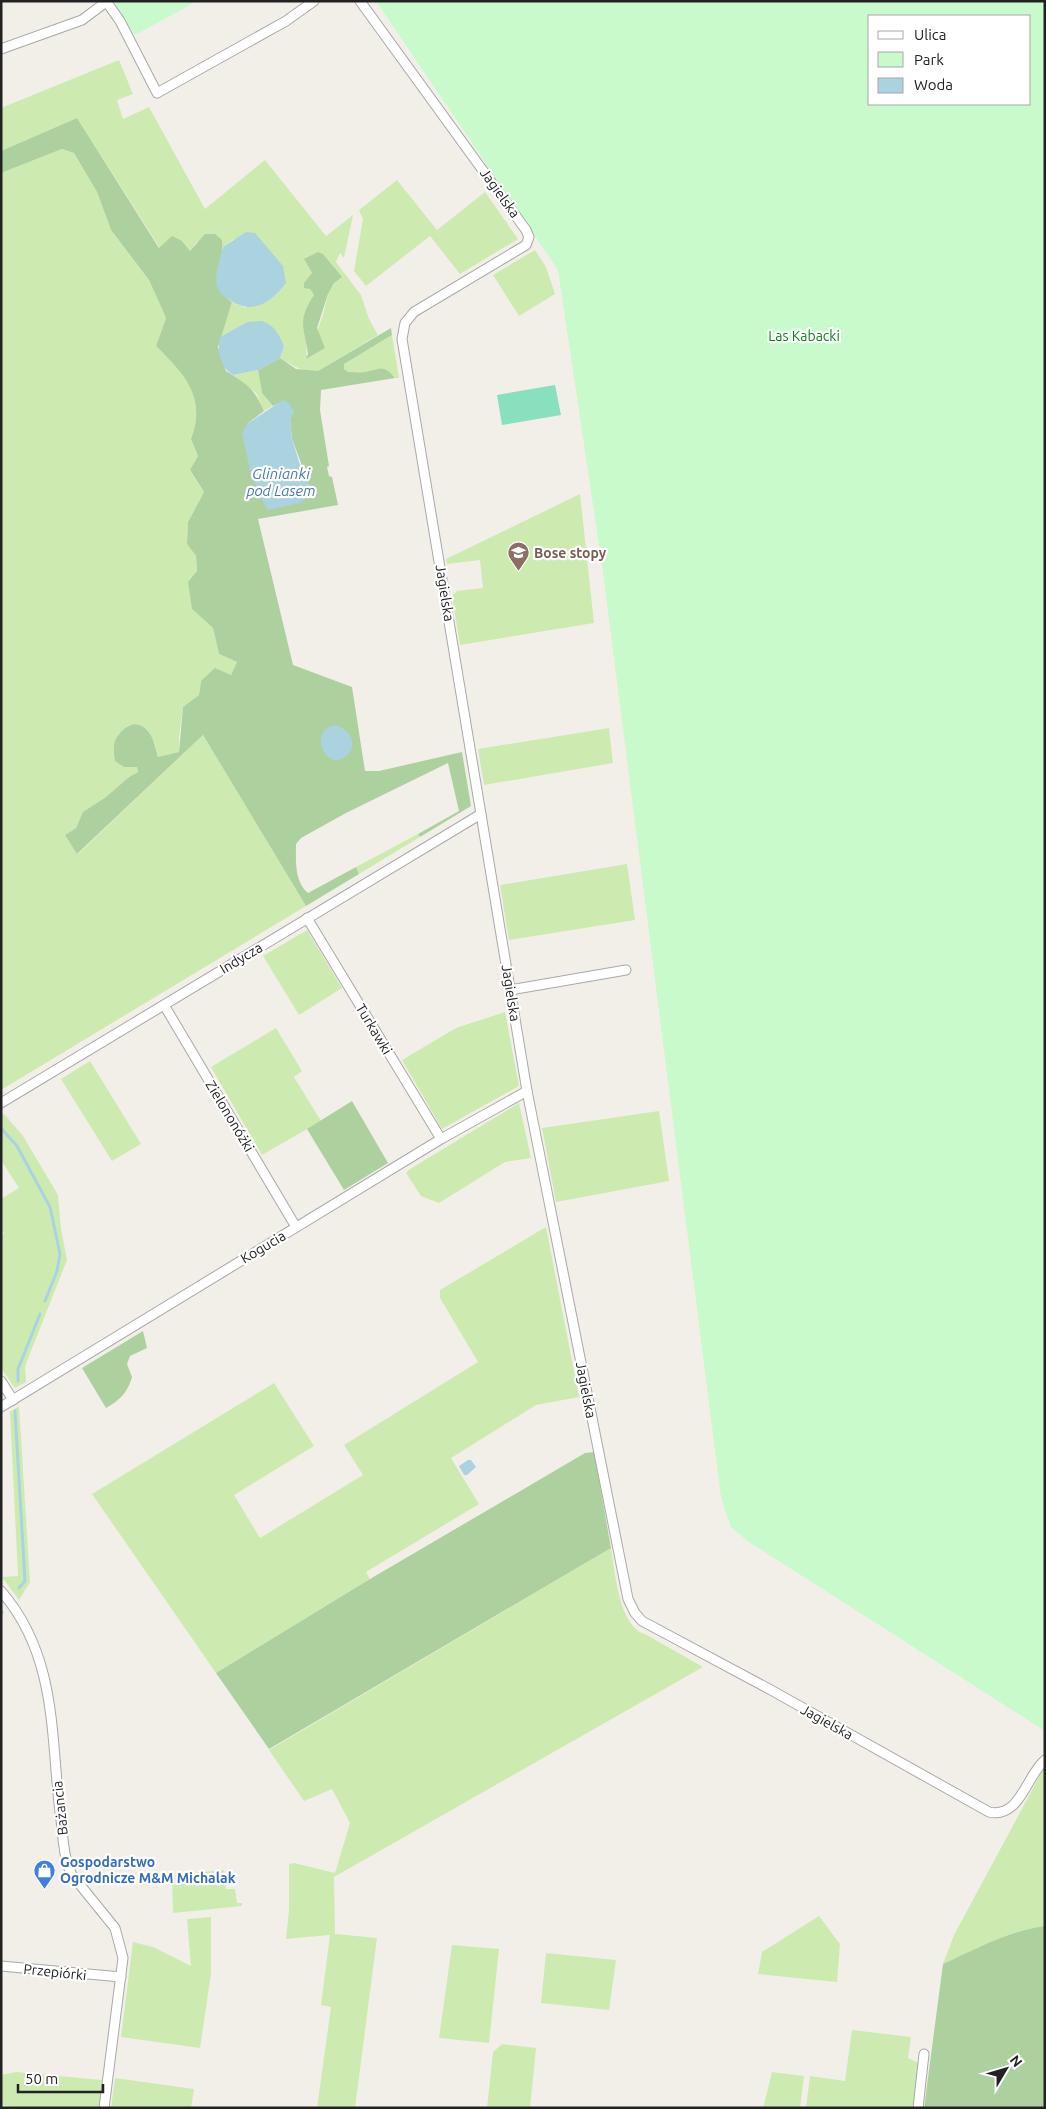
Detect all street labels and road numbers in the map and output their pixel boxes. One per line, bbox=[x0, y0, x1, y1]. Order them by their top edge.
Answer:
street label: Jagielska bbox=[477, 165, 523, 221]
street label: Jagielska bbox=[433, 563, 457, 623]
street label: Indycza bbox=[217, 939, 265, 977]
street label: Jagielska bbox=[499, 963, 523, 1023]
street label: Turkawki bbox=[353, 1001, 395, 1057]
street label: Zielononóżki bbox=[202, 1077, 258, 1155]
street label: Kogucia bbox=[238, 1227, 288, 1267]
street label: Jagielska bbox=[573, 1360, 599, 1420]
street label: Jagielska bbox=[798, 1701, 856, 1743]
street label: Bażancia bbox=[49, 1780, 71, 1836]
street label: Przepiórki bbox=[23, 1961, 87, 1983]

